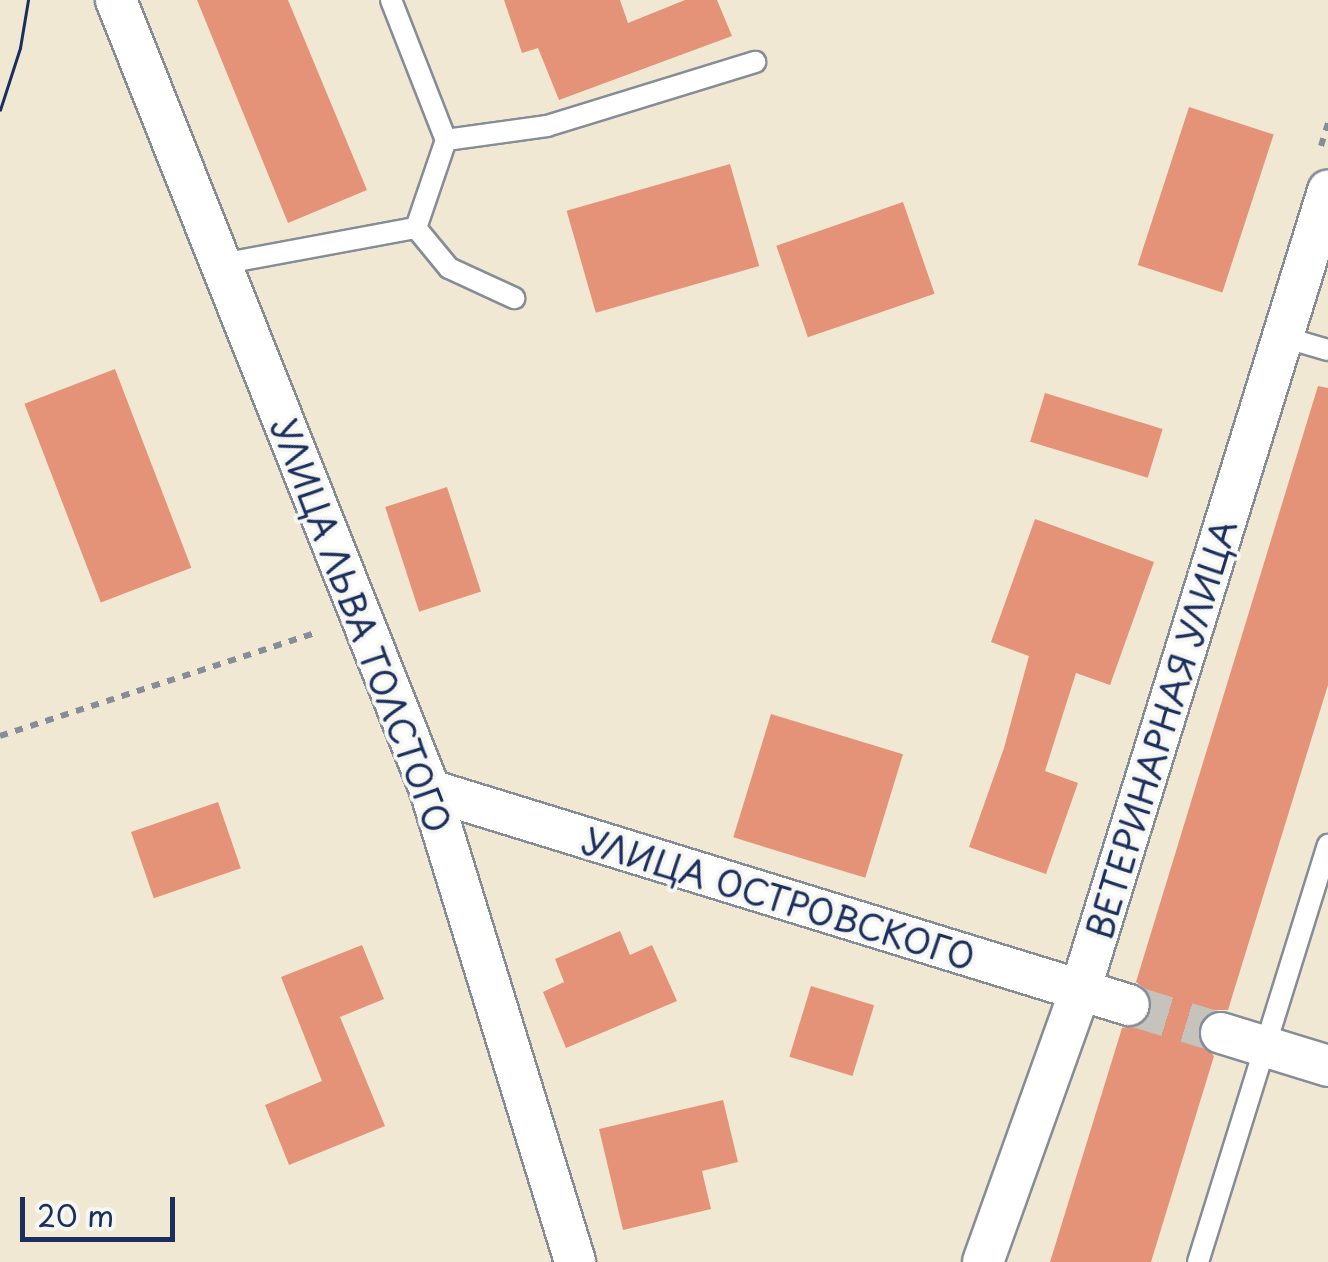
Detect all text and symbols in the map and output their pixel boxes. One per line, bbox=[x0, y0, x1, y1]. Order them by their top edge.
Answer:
street label: УЛИЦА ЛЬВА ТОЛСТОГО bbox=[263, 411, 461, 839]
street label: ВЕТЕРИНАРНАЯ УЛИЦА bbox=[1077, 515, 1245, 943]
street label: УЛИЦА ОСТРОВСКОГО bbox=[577, 818, 981, 978]
scale bar bbox=[25, 1177, 180, 1239]
text: 20 m bbox=[37, 1192, 114, 1237]

